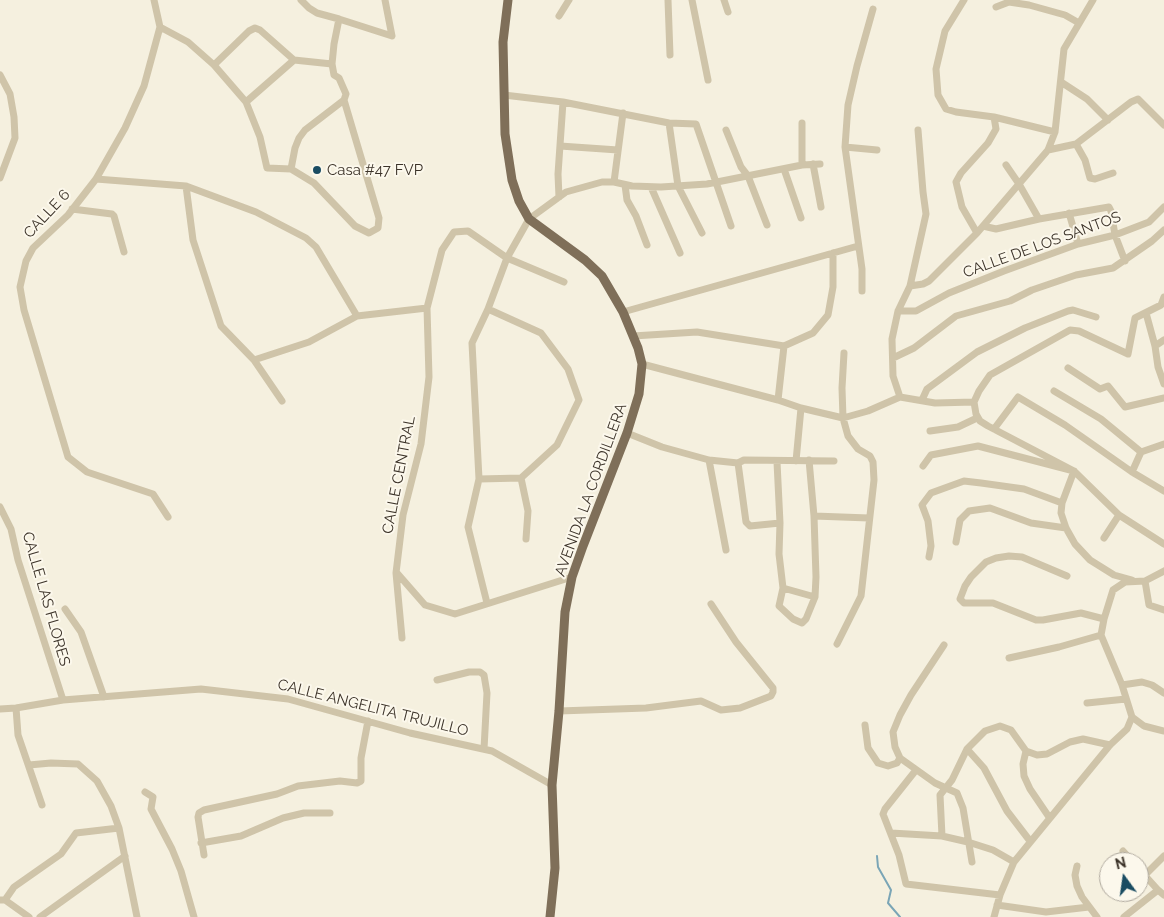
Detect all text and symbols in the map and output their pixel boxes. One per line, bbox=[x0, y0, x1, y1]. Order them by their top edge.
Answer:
place label: Casa #47 FVP bbox=[327, 161, 423, 179]
marker: Casa #47 FVP bbox=[311, 164, 323, 176]
street label: CALLE 6 bbox=[20, 186, 74, 242]
street label: CALLE DE LOS SANTOS bbox=[961, 208, 1123, 282]
street label: AVENIDA LA CORDILLERA bbox=[551, 401, 631, 579]
street label: CALLE CENTRAL bbox=[379, 415, 419, 535]
street label: CALLE LAS FLORES bbox=[18, 530, 74, 668]
street label: CALLE ANGELITA TRUJILLO bbox=[276, 676, 470, 740]
north arrow bbox=[1099, 852, 1149, 902]
text: N bbox=[1113, 854, 1128, 872]

